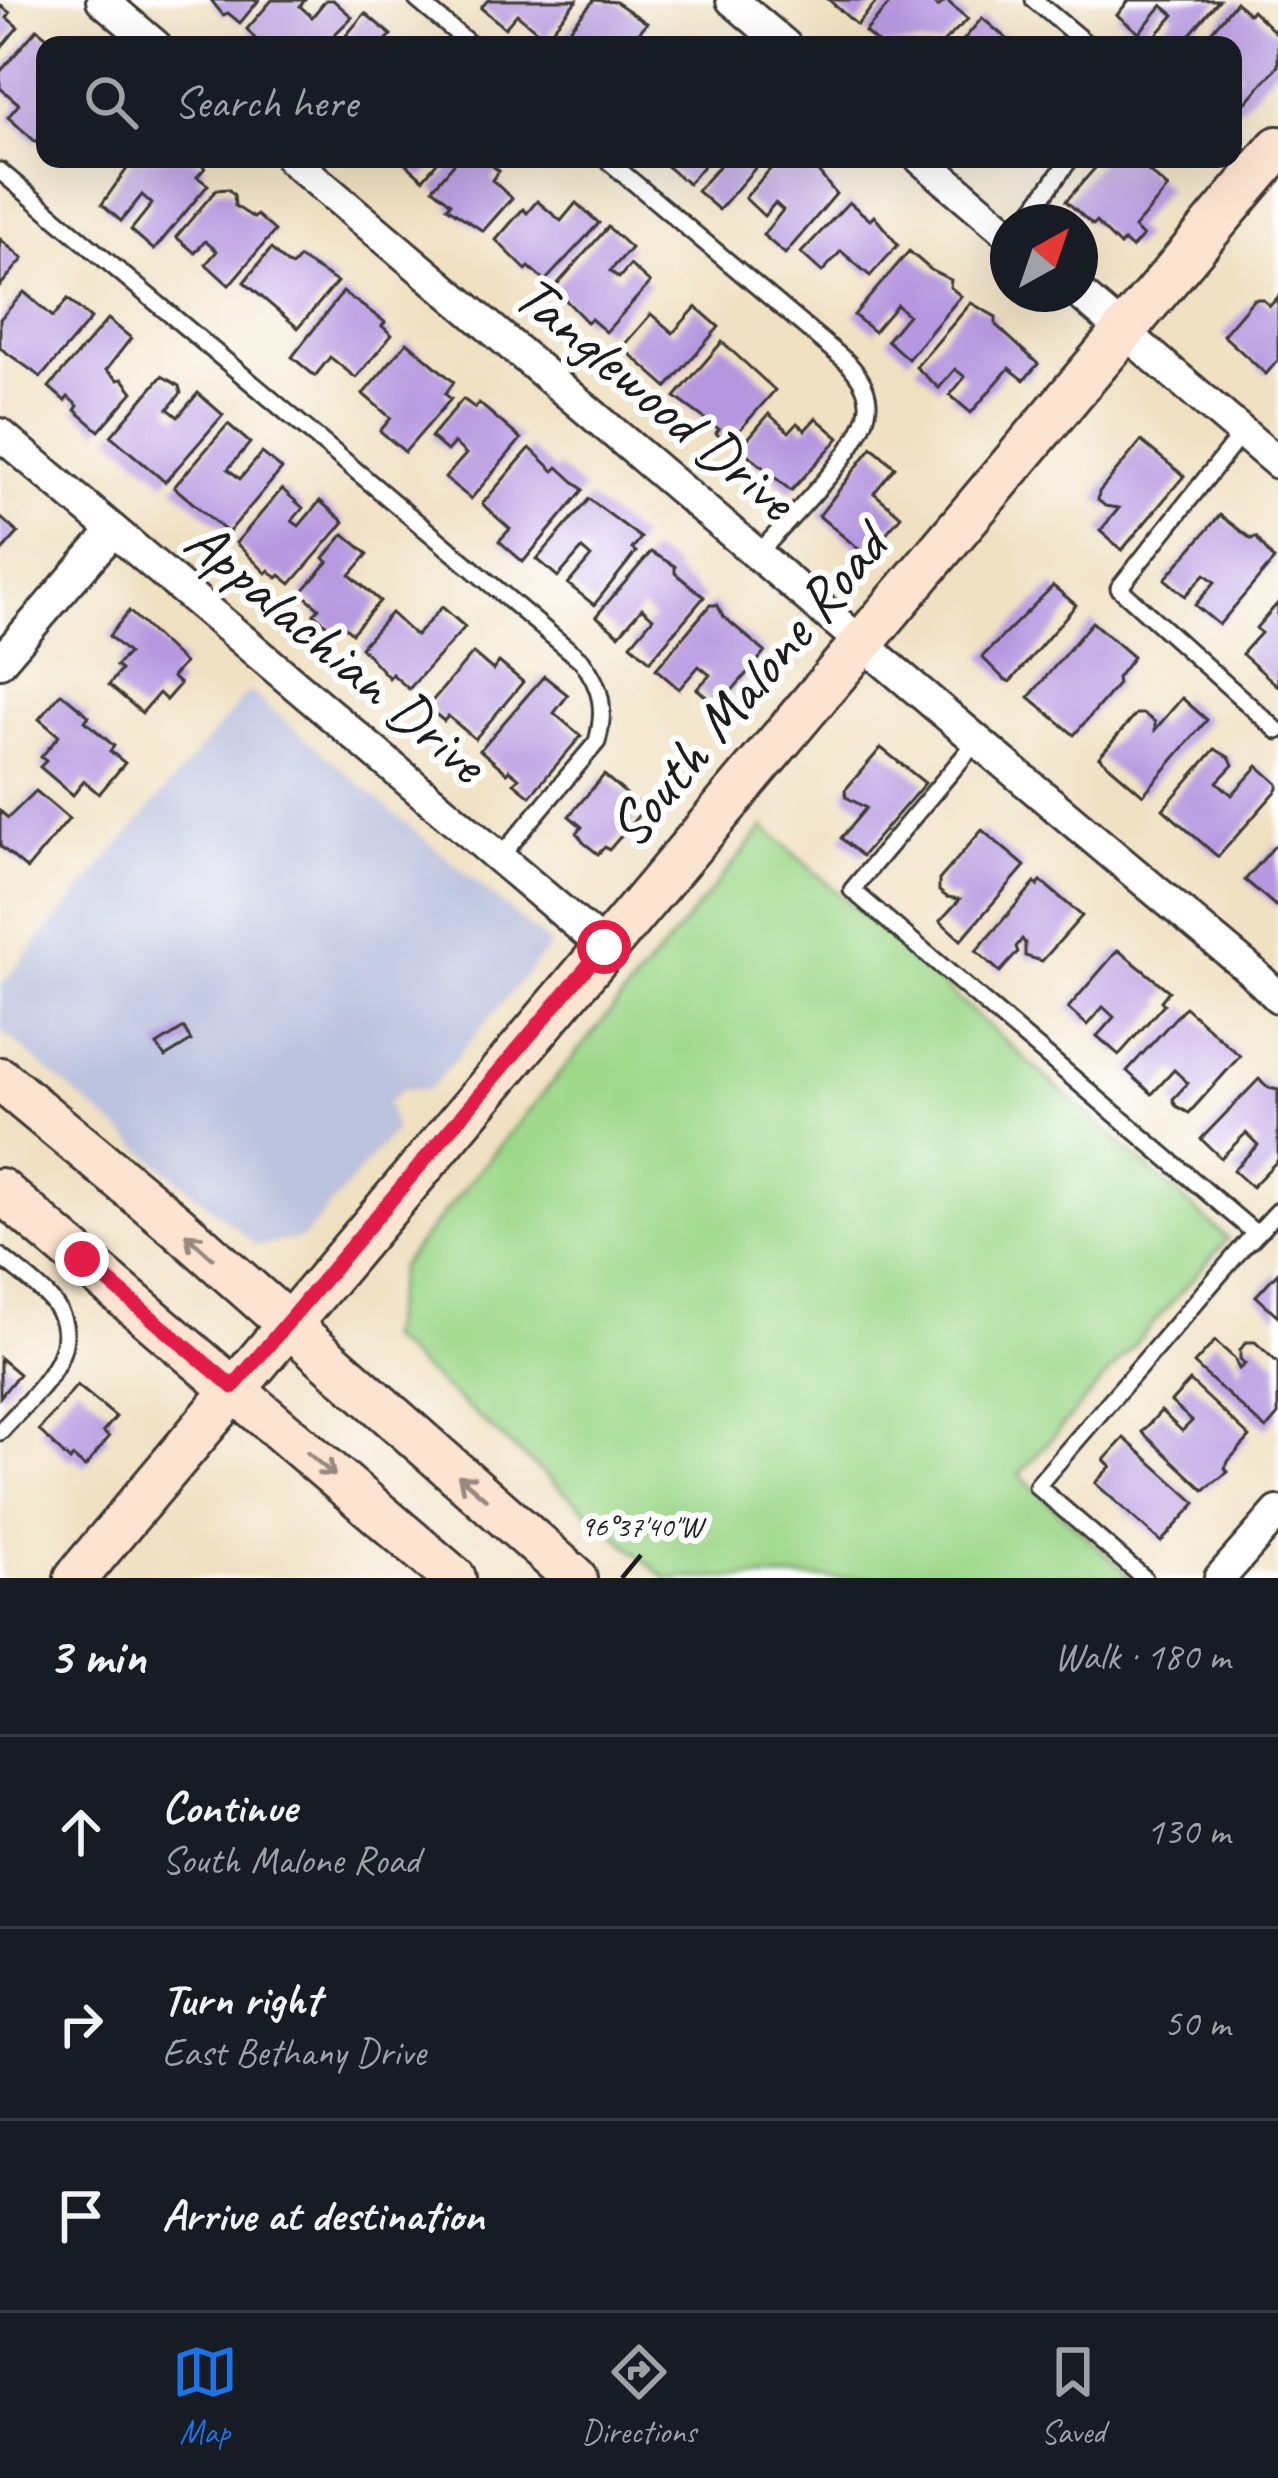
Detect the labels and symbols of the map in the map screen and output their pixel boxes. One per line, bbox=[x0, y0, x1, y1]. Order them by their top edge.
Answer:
north arrow bbox=[990, 204, 1098, 312]
street label: Tanglewood Drive bbox=[499, 257, 814, 539]
street label: Appalachian Drive bbox=[170, 502, 506, 801]
street label: South Malone Road bbox=[590, 504, 909, 863]
route start bbox=[577, 920, 631, 974]
route end bbox=[55, 1232, 109, 1286]
one-way arrow bbox=[185, 1233, 215, 1260]
one-way arrow bbox=[305, 1449, 336, 1477]
one-way arrow bbox=[458, 1474, 488, 1502]
text: 96°37'40"W bbox=[580, 1507, 707, 1545]

